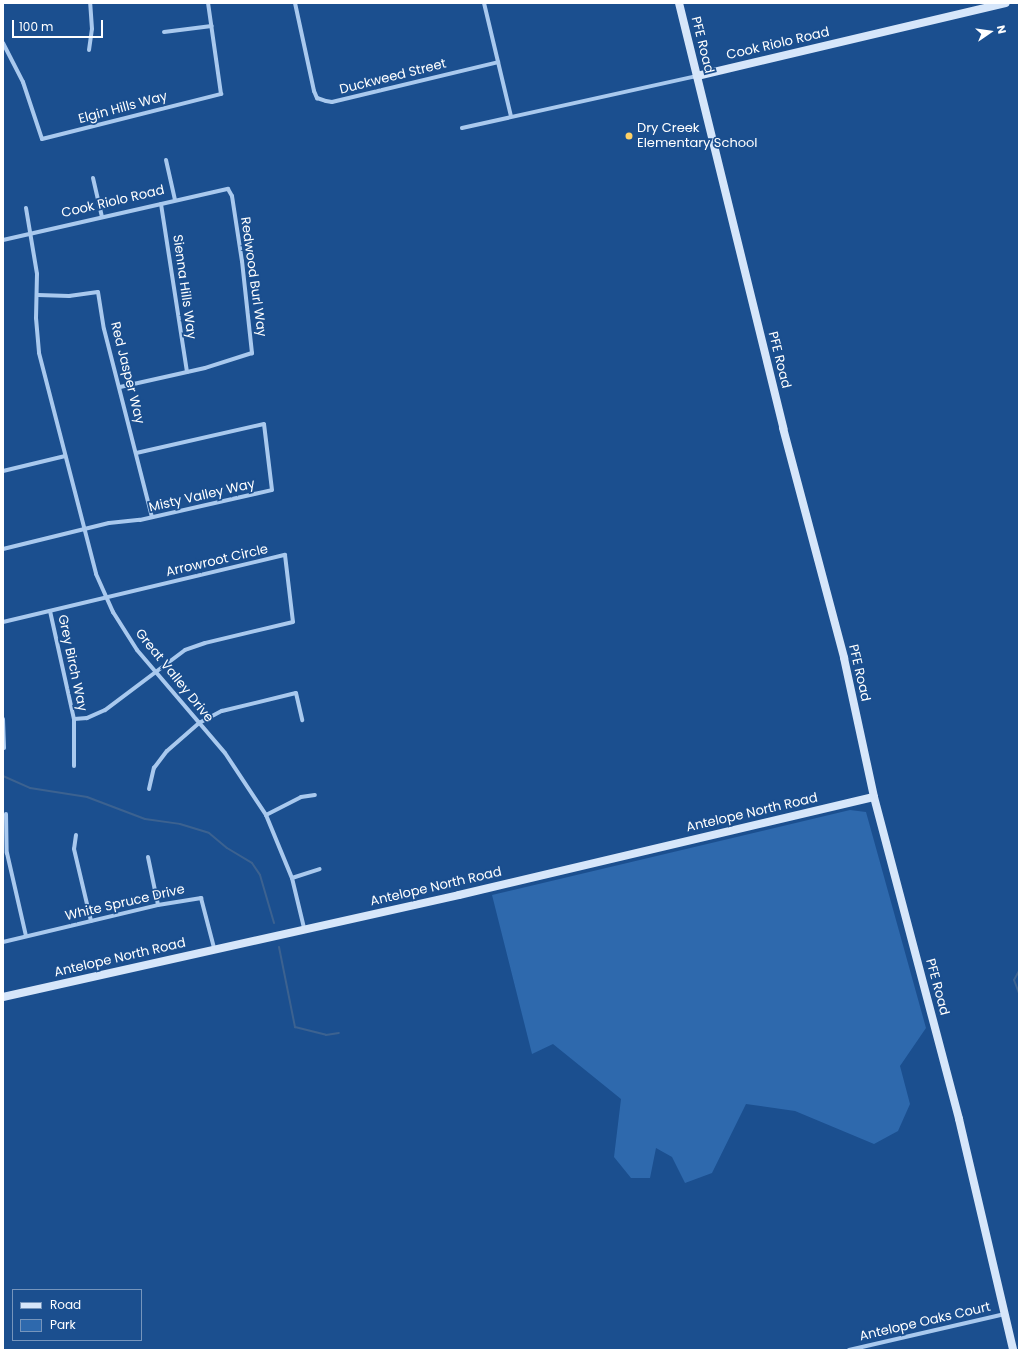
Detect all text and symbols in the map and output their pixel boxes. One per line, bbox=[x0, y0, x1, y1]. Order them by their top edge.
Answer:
scale bar bbox=[14, 12, 105, 38]
north arrow bbox=[970, 12, 1010, 52]
street label: PFE Road bbox=[687, 15, 717, 75]
text: 100 m bbox=[19, 18, 53, 35]
text: N bbox=[993, 23, 1010, 35]
street label: Cook Riolo Road bbox=[725, 25, 831, 63]
street label: Duckweed Street bbox=[338, 56, 448, 98]
street label: Elgin Hills Way bbox=[77, 89, 169, 127]
place label: Dry Creek Elementary School bbox=[637, 121, 758, 152]
marker: Dry Creek Elementary School bbox=[624, 131, 634, 141]
street label: Cook Riolo Road bbox=[60, 183, 166, 221]
street label: Redwood Burl Way bbox=[237, 216, 269, 338]
street label: Sienna Hills Way bbox=[169, 234, 199, 340]
street label: Red Jasper Way bbox=[107, 320, 147, 426]
street label: PFE Road bbox=[764, 330, 794, 390]
street label: Misty Valley Way bbox=[147, 476, 257, 516]
street label: Arrowroot Circle bbox=[164, 542, 270, 580]
street label: Grey Birch Way bbox=[54, 613, 90, 713]
street label: Great Valley Drive bbox=[132, 626, 216, 726]
street label: PFE Road bbox=[845, 643, 873, 703]
street label: Antelope North Road bbox=[685, 790, 819, 836]
street label: Antelope North Road bbox=[369, 864, 503, 910]
street label: White Spruce Drive bbox=[64, 882, 186, 924]
street label: Antelope North Road bbox=[53, 935, 187, 981]
street label: PFE Road bbox=[922, 957, 952, 1017]
legend bbox=[12, 1289, 142, 1341]
text: Road bbox=[50, 1296, 81, 1313]
street label: Antelope Oaks Court bbox=[858, 1299, 992, 1345]
text: Park bbox=[50, 1316, 76, 1333]

